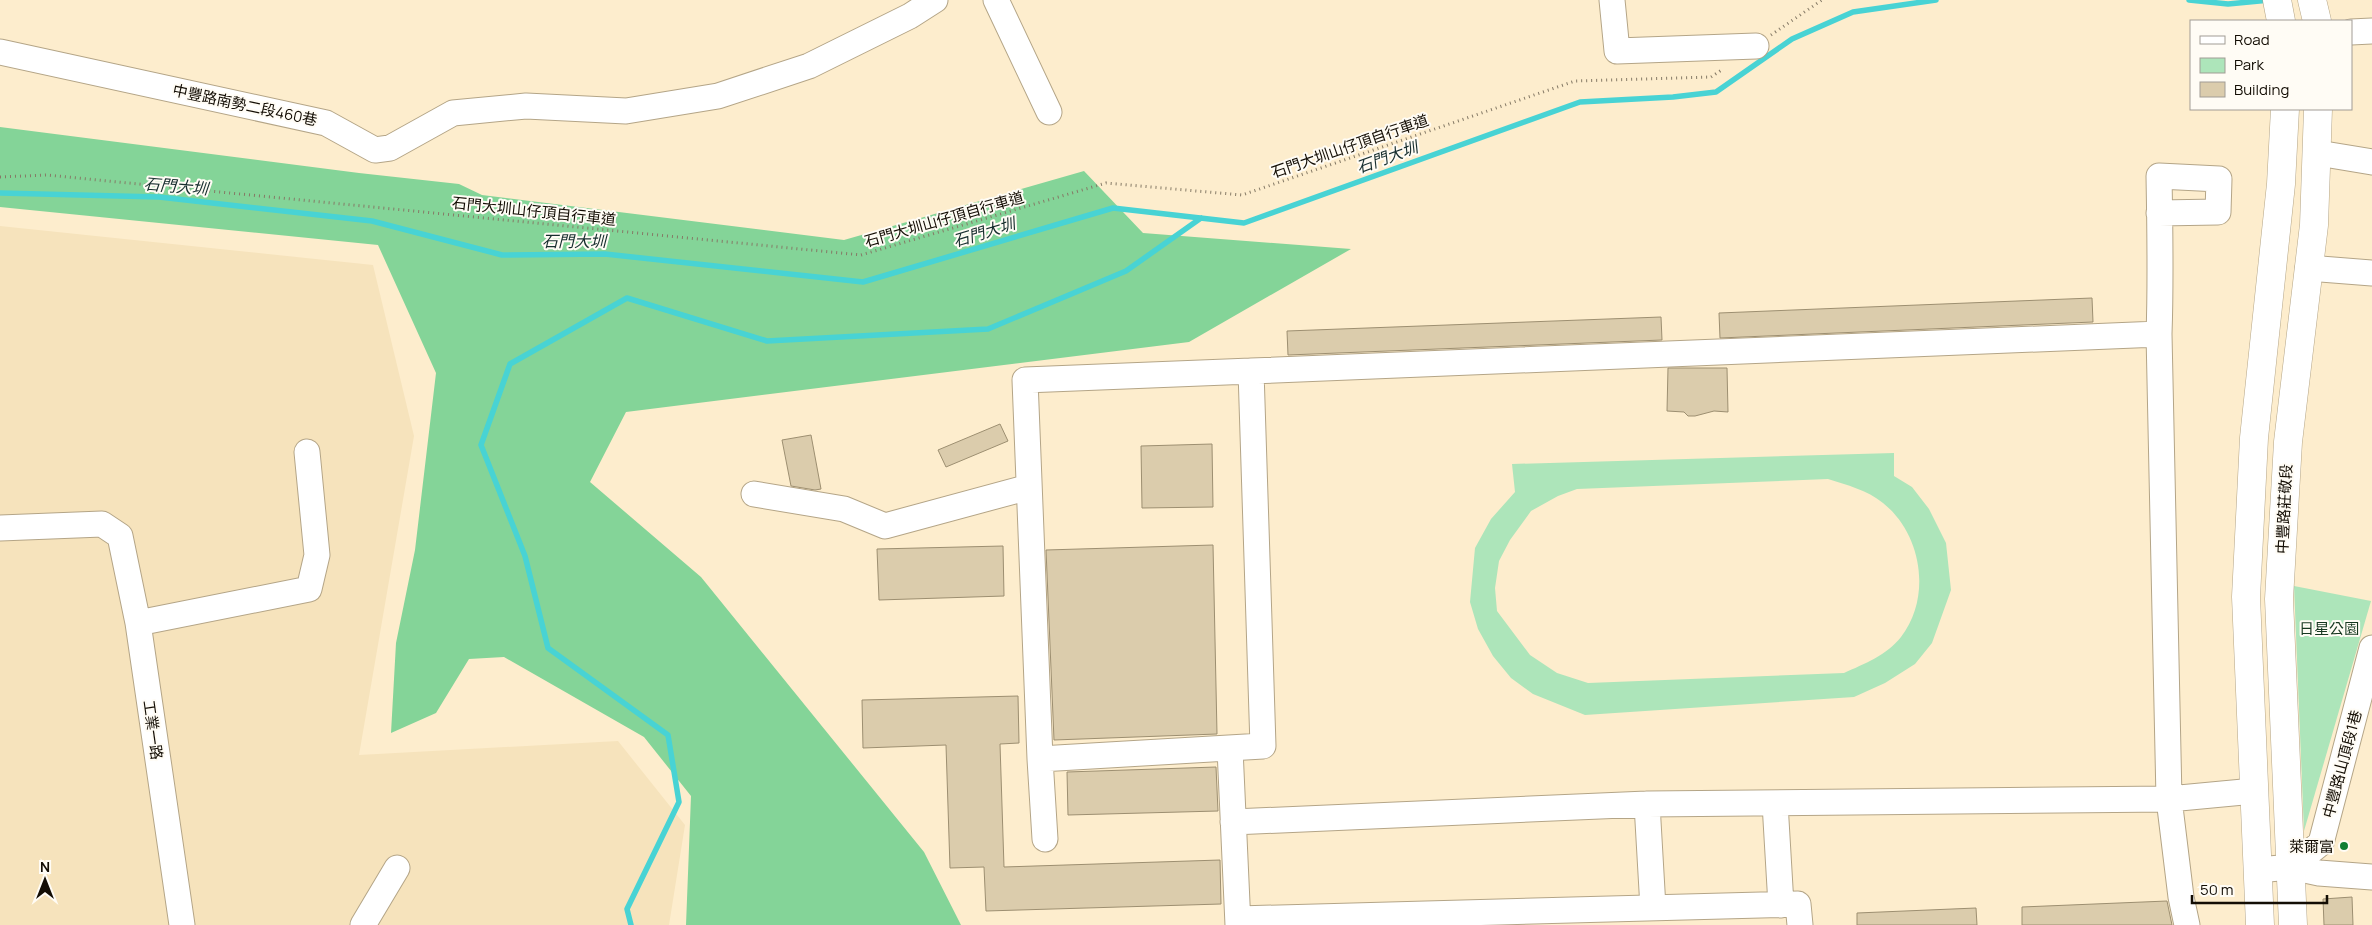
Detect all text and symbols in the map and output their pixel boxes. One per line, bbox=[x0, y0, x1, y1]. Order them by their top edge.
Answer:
legend bbox=[2190, 20, 2352, 110]
text: Road bbox=[2234, 29, 2270, 50]
text: Park bbox=[2234, 54, 2264, 75]
street label: 中豐路南勢二段460巷 bbox=[171, 79, 319, 131]
text: Building bbox=[2234, 79, 2289, 100]
street label: 石門大圳山仔頂自行車道 bbox=[1269, 111, 1431, 181]
water label: 石門大圳 bbox=[1354, 137, 1420, 177]
water label: 石門大圳 bbox=[143, 172, 211, 200]
street label: 石門大圳山仔頂自行車道 bbox=[862, 188, 1026, 250]
street label: 石門大圳山仔頂自行車道 bbox=[451, 192, 617, 230]
water label: 石門大圳 bbox=[951, 213, 1017, 251]
water label: 石門大圳 bbox=[542, 230, 608, 252]
street label: 中豐路莊敬段 bbox=[2271, 464, 2297, 554]
park label: 日星公園 bbox=[2299, 618, 2359, 639]
street label: 工業一路 bbox=[138, 699, 168, 761]
street label: 中豐路山頂段1巷 bbox=[2318, 708, 2366, 820]
place label: 萊爾富 bbox=[2289, 836, 2334, 857]
marker: 萊爾富 bbox=[2338, 840, 2350, 852]
north arrow bbox=[20, 855, 70, 905]
text: N bbox=[40, 857, 50, 876]
scale bar bbox=[2192, 872, 2327, 904]
text: 50 m bbox=[2200, 879, 2234, 900]

